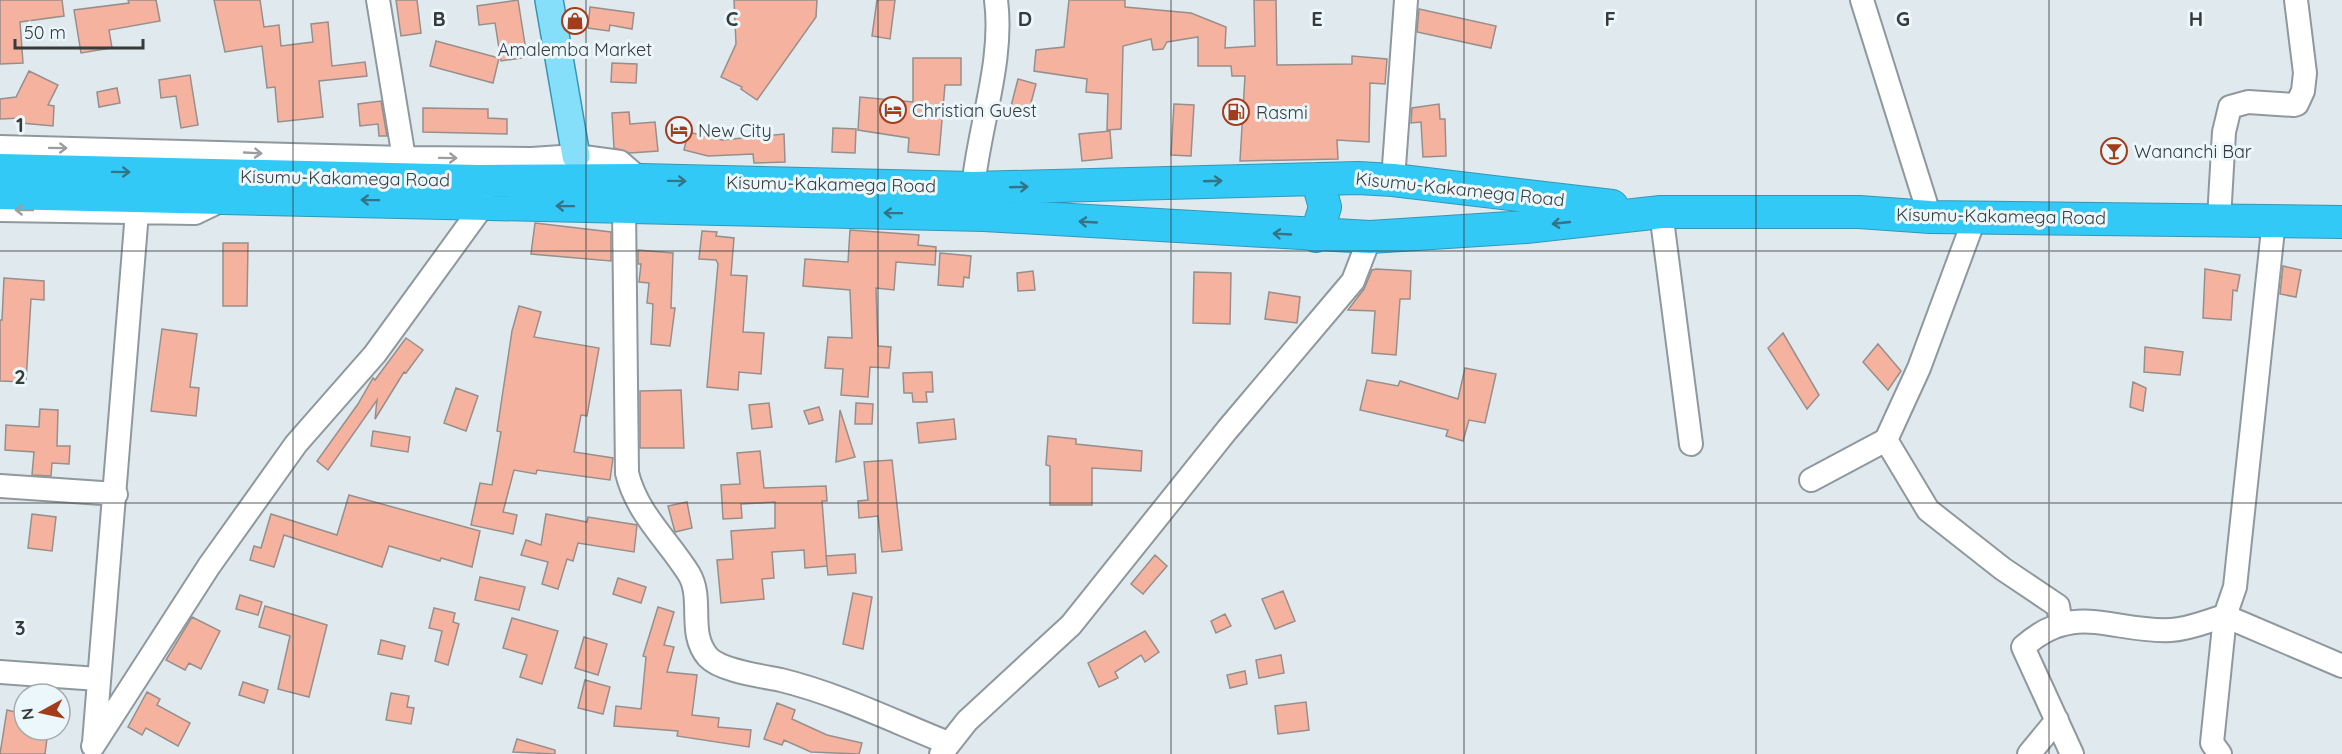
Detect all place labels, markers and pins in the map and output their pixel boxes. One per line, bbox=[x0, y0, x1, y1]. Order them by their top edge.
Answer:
shop icon: Amalemba Market bbox=[560, 6, 590, 36]
place label: Amalemba Market bbox=[498, 38, 652, 61]
hotel icon: Christian Guest bbox=[878, 95, 908, 125]
fuel station icon: Rasmi bbox=[1221, 97, 1251, 127]
place label: Christian Guest bbox=[912, 99, 1037, 122]
place label: Rasmi bbox=[1256, 101, 1308, 124]
hotel icon: New City bbox=[664, 115, 694, 145]
place label: New City bbox=[698, 119, 772, 142]
bar icon: Wananchi Bar bbox=[2099, 136, 2129, 166]
place label: Wananchi Bar bbox=[2134, 140, 2252, 163]

